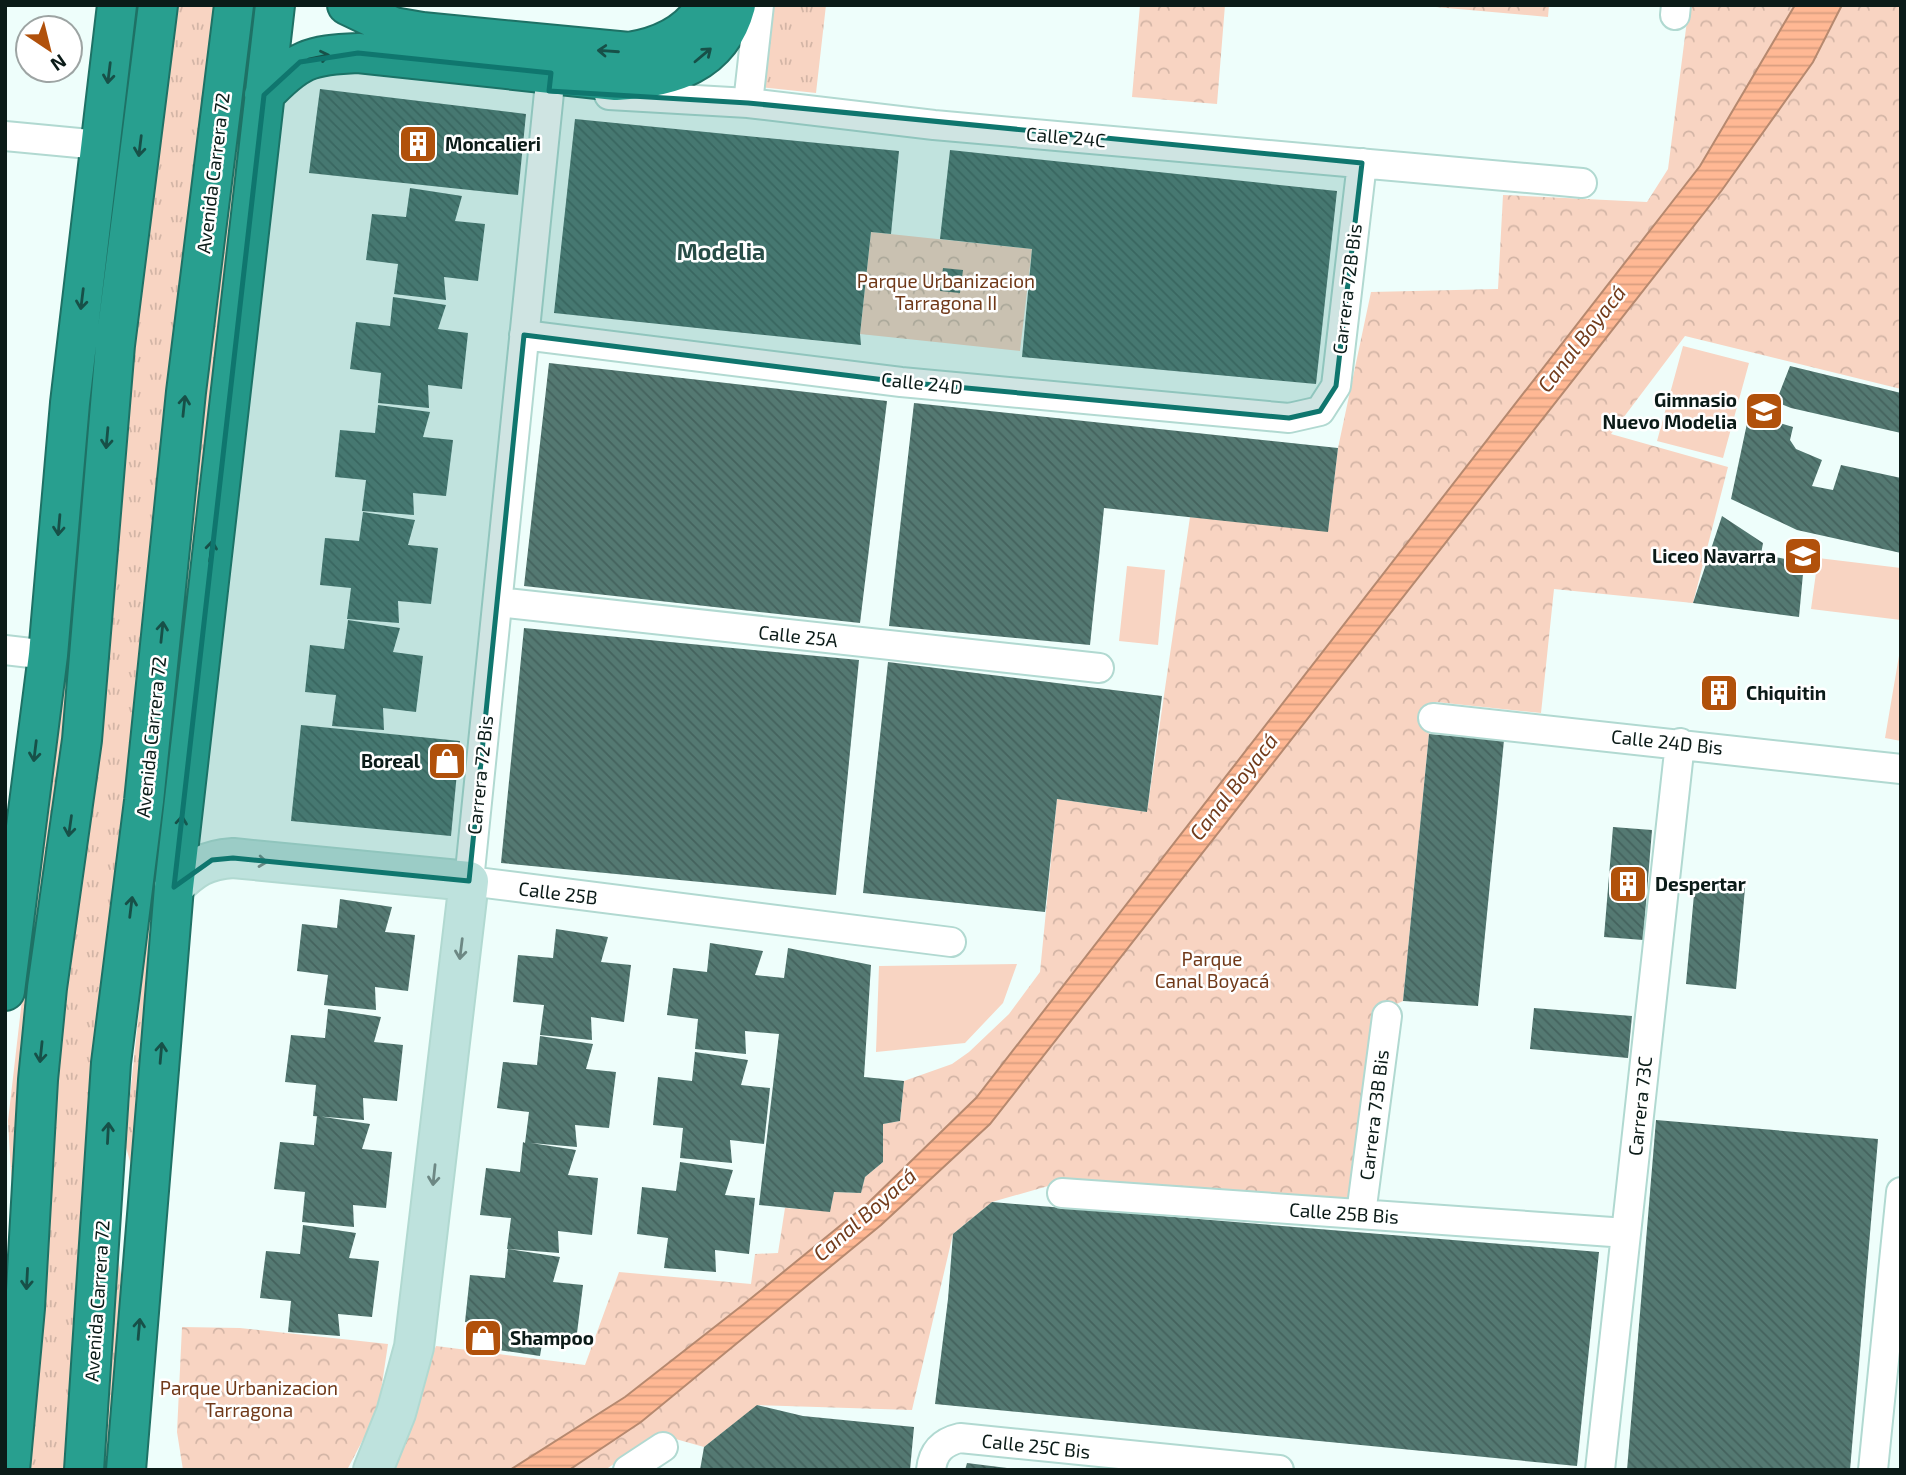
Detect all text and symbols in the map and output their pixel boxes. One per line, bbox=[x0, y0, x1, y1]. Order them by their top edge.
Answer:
north arrow bbox=[14, 14, 84, 84]
one-way arrow bbox=[598, 44, 620, 57]
one-way arrow bbox=[693, 47, 711, 63]
text: N bbox=[47, 50, 71, 77]
one-way arrow bbox=[307, 50, 330, 64]
one-way arrow bbox=[102, 61, 115, 84]
street label: Avenida Carrera 72 bbox=[191, 91, 234, 255]
street label: Calle 24C bbox=[1025, 122, 1107, 151]
building icon: Moncalieri bbox=[397, 123, 439, 165]
place label: Moncalieri bbox=[445, 132, 541, 155]
one-way arrow bbox=[133, 134, 146, 157]
street label: Carrera 72B Bis bbox=[1327, 222, 1366, 356]
district label: Modelia bbox=[677, 237, 765, 265]
park label: Parque Urbanizacion Tarragona II bbox=[857, 269, 1035, 314]
water label: Canal Boyacá bbox=[1531, 280, 1631, 397]
one-way arrow bbox=[75, 287, 88, 310]
street label: Calle 24D bbox=[880, 367, 964, 398]
place label: Gimnasio Nuevo Modelia bbox=[1603, 388, 1737, 433]
school or university icon: Gimnasio Nuevo Modelia bbox=[1743, 390, 1785, 432]
one-way arrow bbox=[178, 395, 191, 417]
one-way arrow bbox=[100, 426, 113, 448]
one-way arrow bbox=[52, 513, 65, 536]
school or university icon: Liceo Navarra bbox=[1782, 535, 1824, 577]
one-way arrow bbox=[205, 541, 218, 563]
place label: Liceo Navarra bbox=[1652, 544, 1776, 567]
street label: Calle 25A bbox=[757, 620, 839, 651]
one-way arrow bbox=[156, 621, 169, 644]
street label: Avenida Carrera 72 bbox=[131, 655, 170, 819]
building icon: Chiquitin bbox=[1698, 672, 1740, 714]
place label: Chiquitin bbox=[1746, 681, 1826, 704]
street label: Carrera 72 Bis bbox=[462, 714, 497, 836]
street label: Calle 24D Bis bbox=[1610, 724, 1724, 759]
water label: Canal Boyacá bbox=[1183, 728, 1283, 845]
one-way arrow bbox=[29, 740, 42, 762]
shop icon: Boreal bbox=[426, 740, 468, 782]
place label: Boreal bbox=[361, 749, 421, 772]
one-way arrow bbox=[63, 814, 76, 837]
one-way arrow bbox=[175, 816, 188, 838]
one-way arrow bbox=[246, 855, 268, 868]
building icon: Despertar bbox=[1607, 863, 1649, 905]
place label: Despertar bbox=[1655, 872, 1746, 895]
street label: Calle 25B bbox=[517, 876, 599, 909]
one-way arrow bbox=[124, 896, 137, 919]
one-way arrow bbox=[455, 937, 468, 960]
park label: Parque Canal Boyacá bbox=[1155, 947, 1269, 992]
one-way arrow bbox=[34, 1040, 47, 1063]
one-way arrow bbox=[155, 1042, 168, 1065]
street label: Carrera 73B Bis bbox=[1354, 1048, 1393, 1181]
street label: Carrera 73C bbox=[1623, 1055, 1656, 1157]
one-way arrow bbox=[101, 1122, 114, 1145]
water label: Canal Boyacá bbox=[807, 1162, 921, 1266]
one-way arrow bbox=[427, 1163, 440, 1186]
street label: Calle 25B Bis bbox=[1288, 1197, 1400, 1228]
street label: Avenida Carrera 72 bbox=[79, 1219, 114, 1383]
one-way arrow bbox=[20, 1267, 33, 1290]
shop icon: Shampoo bbox=[462, 1317, 504, 1359]
one-way arrow bbox=[133, 1318, 146, 1340]
place label: Shampoo bbox=[510, 1326, 594, 1349]
park label: Parque Urbanizacion Tarragona bbox=[160, 1376, 338, 1421]
street label: Calle 25C Bis bbox=[981, 1428, 1091, 1463]

